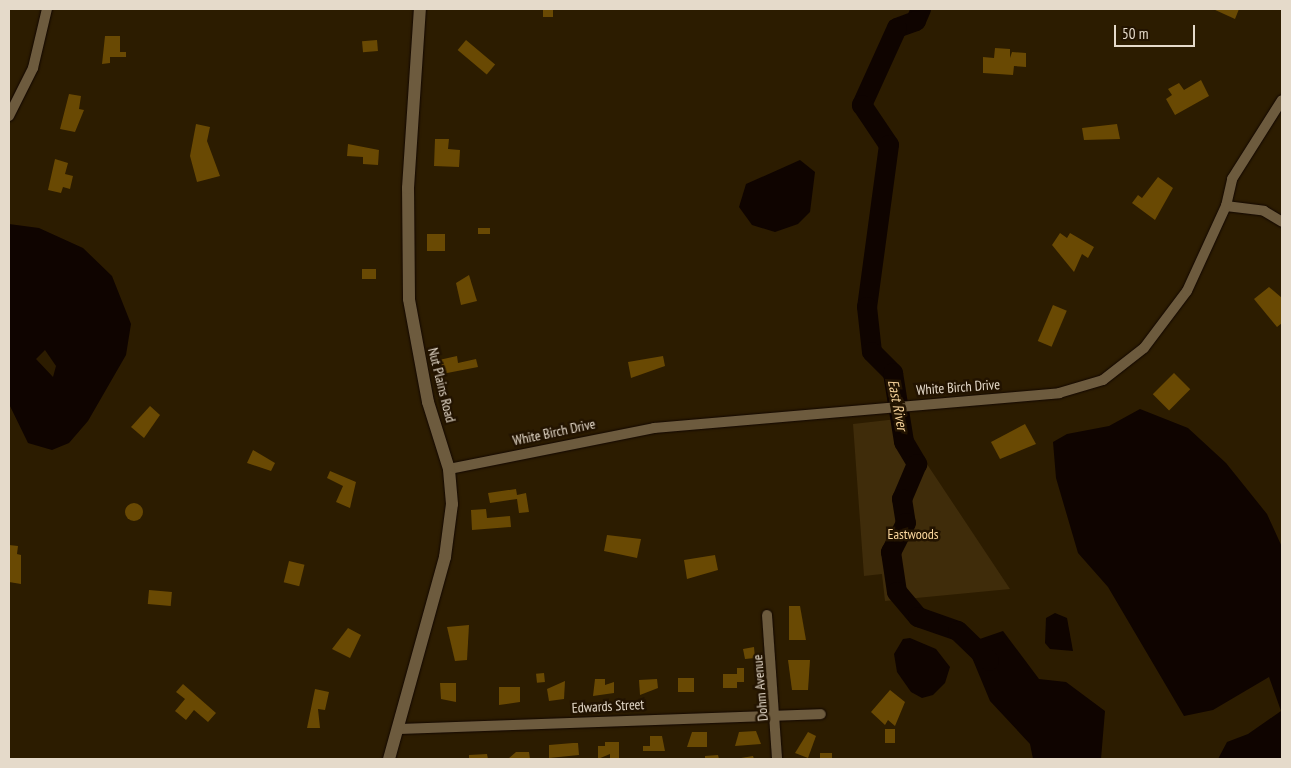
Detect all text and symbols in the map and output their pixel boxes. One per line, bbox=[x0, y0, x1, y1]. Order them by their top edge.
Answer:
scale bar bbox=[1116, 15, 1197, 47]
text: 50 m bbox=[1122, 24, 1148, 43]
street label: Nut Plains Road bbox=[425, 346, 459, 424]
street label: White Birch Drive bbox=[915, 376, 1001, 398]
water label: East River bbox=[884, 378, 912, 432]
street label: White Birch Drive bbox=[511, 415, 597, 449]
park label: Eastwoods bbox=[887, 526, 939, 542]
street label: Dohm Avenue bbox=[749, 654, 771, 722]
street label: Edwards Street bbox=[571, 696, 645, 716]

